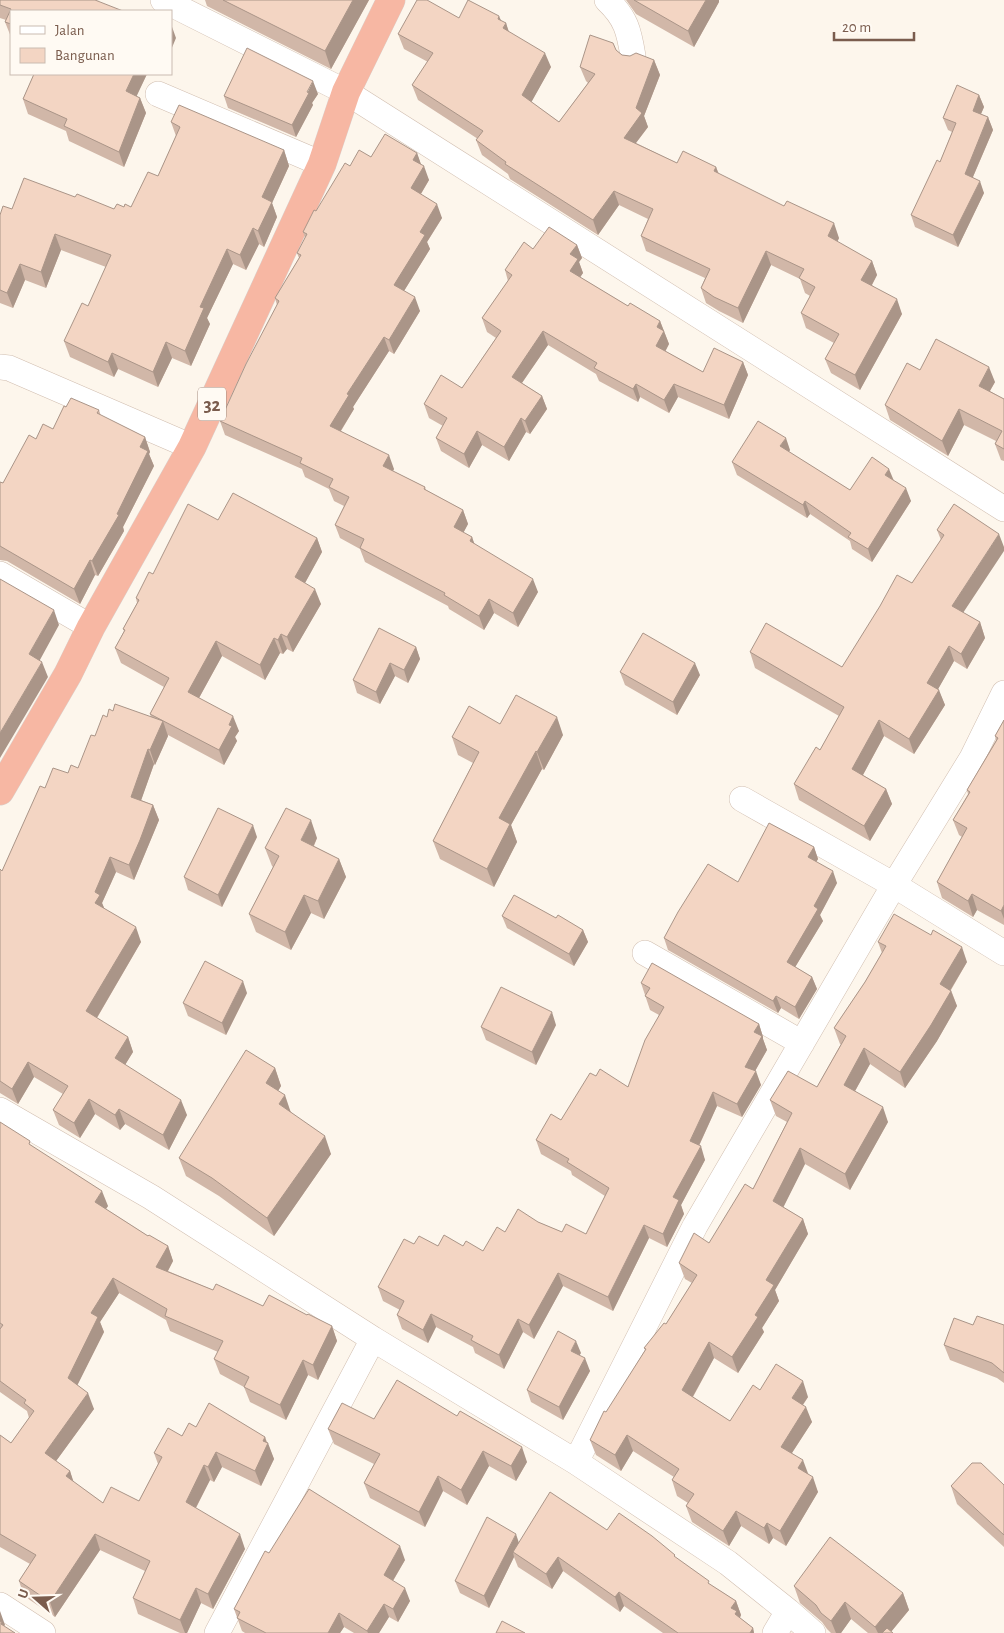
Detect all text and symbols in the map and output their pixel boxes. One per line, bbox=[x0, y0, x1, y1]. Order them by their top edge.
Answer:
legend bbox=[10, 10, 172, 75]
scale bar bbox=[834, 10, 914, 42]
text: 20 m bbox=[842, 20, 871, 35]
text: Jalan bbox=[55, 23, 85, 38]
text: Bangunan bbox=[55, 48, 115, 63]
road number: 32 bbox=[198, 388, 226, 420]
north arrow bbox=[10, 1573, 60, 1623]
text: U bbox=[16, 1587, 32, 1600]

